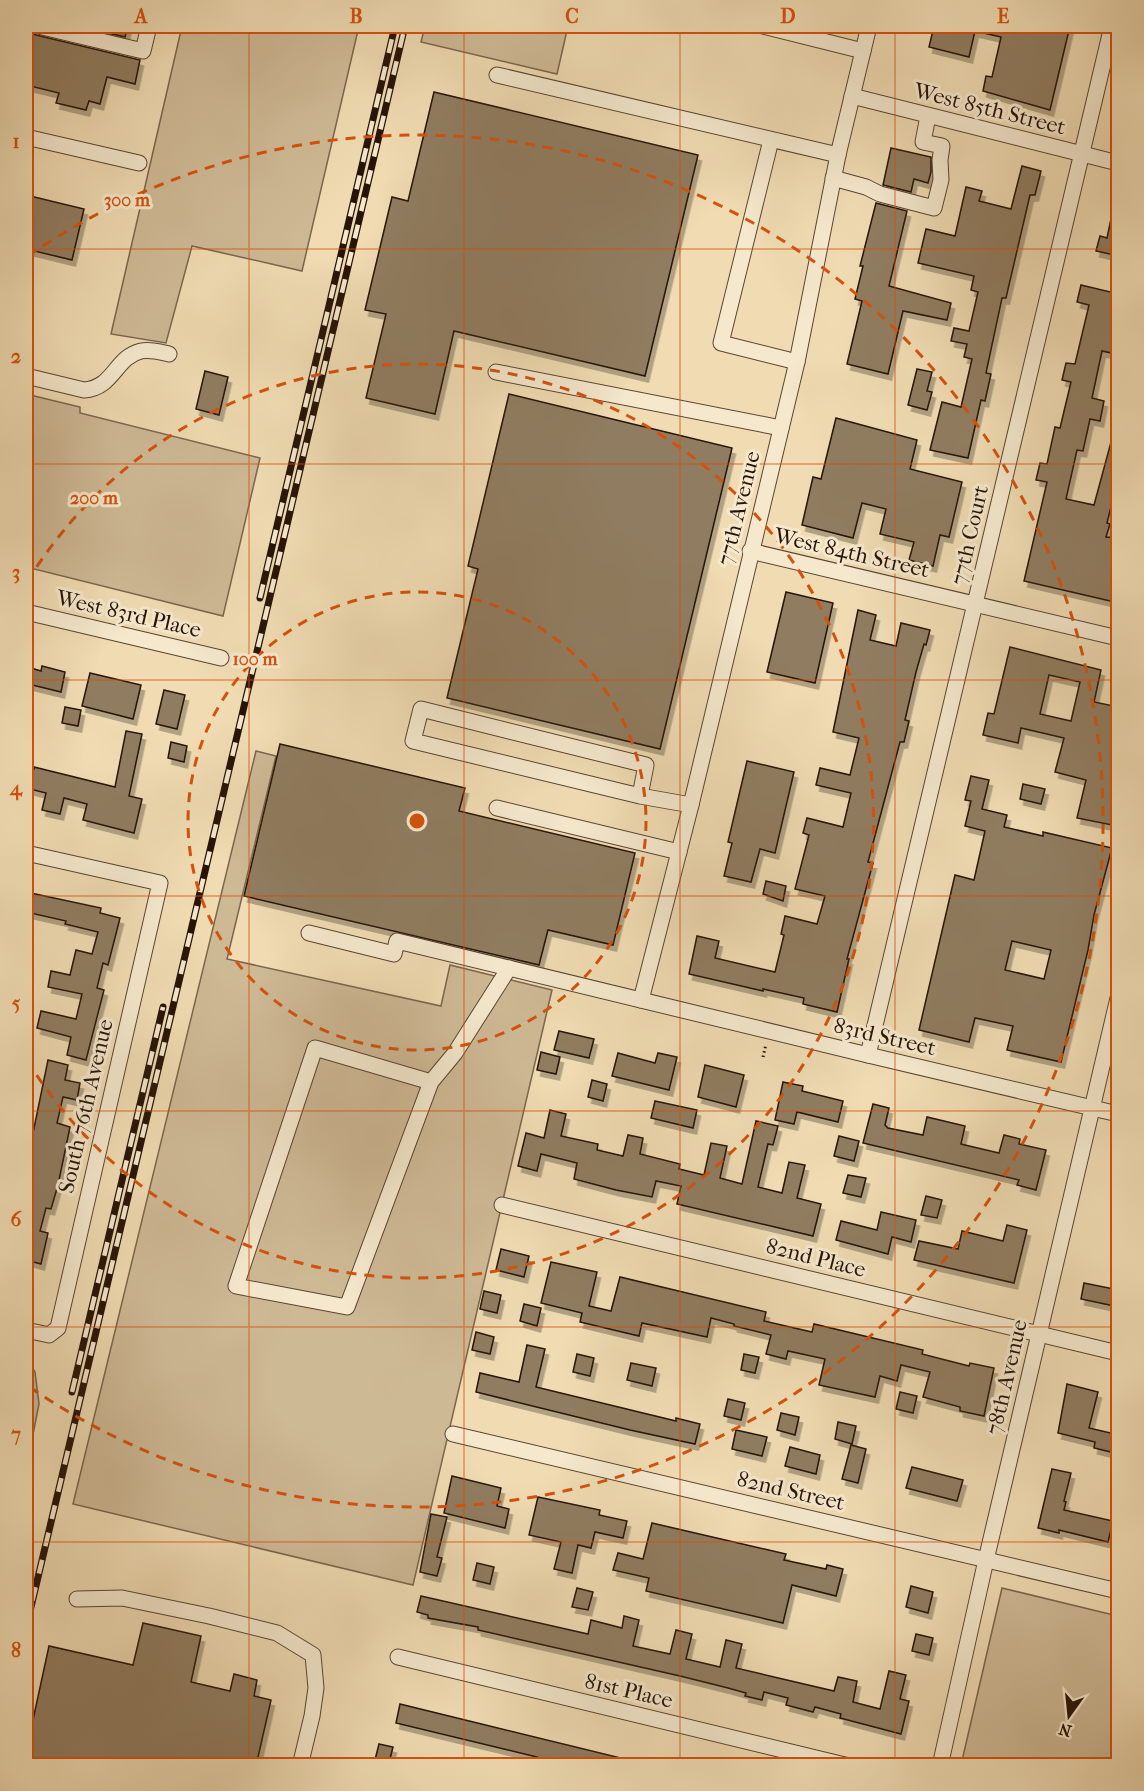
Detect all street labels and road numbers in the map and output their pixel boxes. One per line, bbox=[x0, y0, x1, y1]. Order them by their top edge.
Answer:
street label: West 85th Street bbox=[910, 77, 1068, 140]
street label: 77th Avenue bbox=[712, 448, 766, 568]
street label: 77th Court bbox=[946, 483, 994, 588]
street label: West 84th Street bbox=[771, 522, 932, 584]
street label: West 83rd Place bbox=[53, 584, 204, 643]
street label: 83rd Street bbox=[831, 1013, 938, 1061]
street label: South 76th Avenue bbox=[53, 1016, 119, 1196]
street label: 82nd Place bbox=[763, 1233, 868, 1283]
street label: 78th Avenue bbox=[981, 1317, 1033, 1437]
street label: 82nd Street bbox=[734, 1466, 847, 1516]
street label: 81st Place bbox=[582, 1668, 676, 1714]

